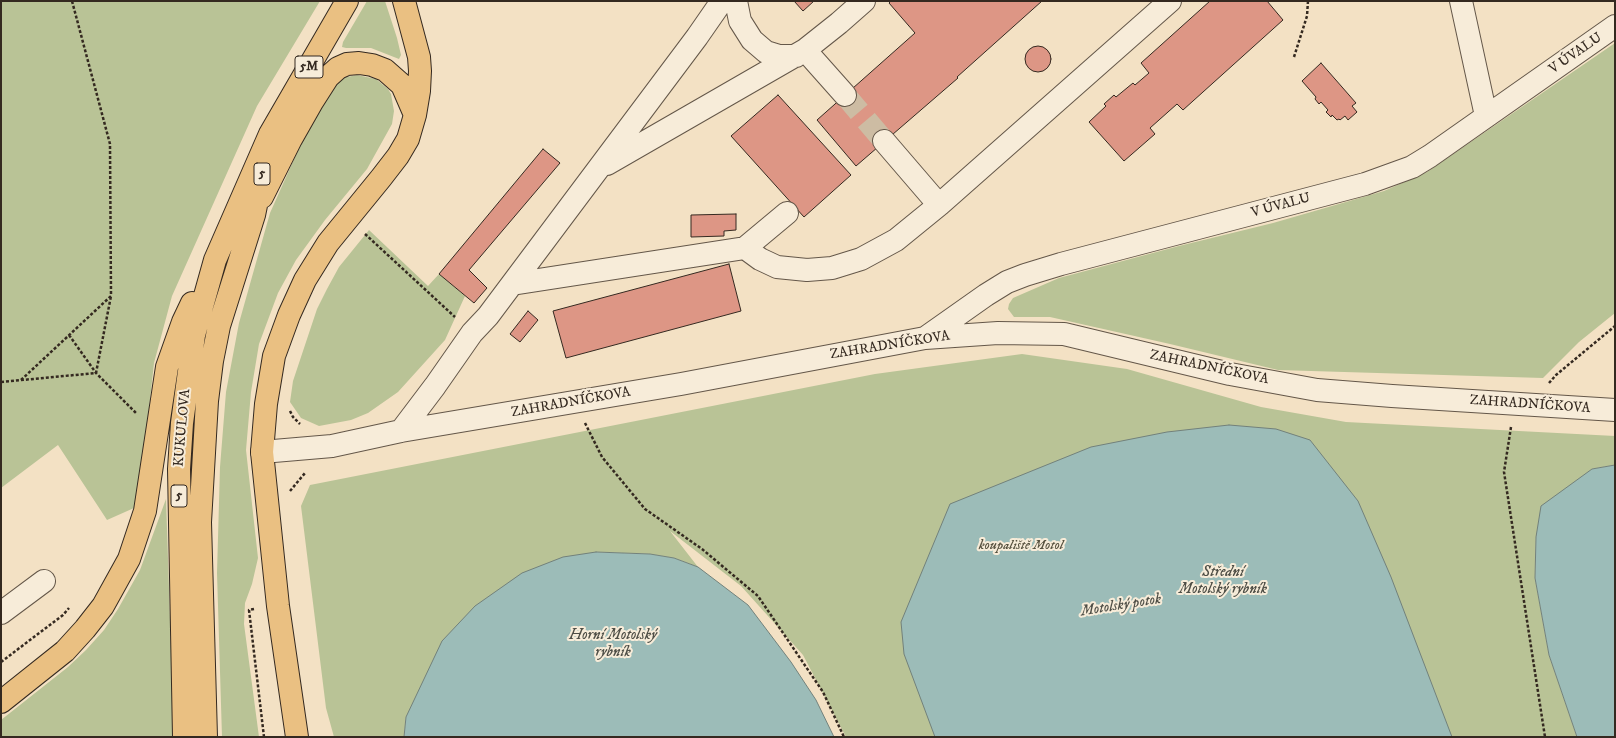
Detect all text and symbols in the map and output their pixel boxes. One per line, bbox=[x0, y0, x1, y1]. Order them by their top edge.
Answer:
street label: V ÚVALU bbox=[1546, 30, 1606, 78]
road number: 5M bbox=[295, 56, 323, 78]
road number: 5 bbox=[254, 163, 270, 185]
street label: V ÚVALU bbox=[1250, 190, 1312, 222]
street label: ZAHRADNÍČKOVA bbox=[829, 328, 951, 364]
street label: ZAHRADNÍČKOVA bbox=[1148, 347, 1270, 389]
street label: ZAHRADNÍČKOVA bbox=[510, 384, 632, 422]
street label: KUKULOVA bbox=[171, 388, 195, 468]
street label: ZAHRADNÍČKOVA bbox=[1469, 392, 1591, 418]
road number: 5 bbox=[171, 485, 187, 507]
park label: koupaliště Motol bbox=[979, 538, 1063, 554]
water label: Střední Motolský rybník bbox=[1179, 564, 1267, 599]
water label: Motolský potok bbox=[1079, 591, 1163, 621]
water label: Horní Motolský rybník bbox=[569, 627, 657, 662]

